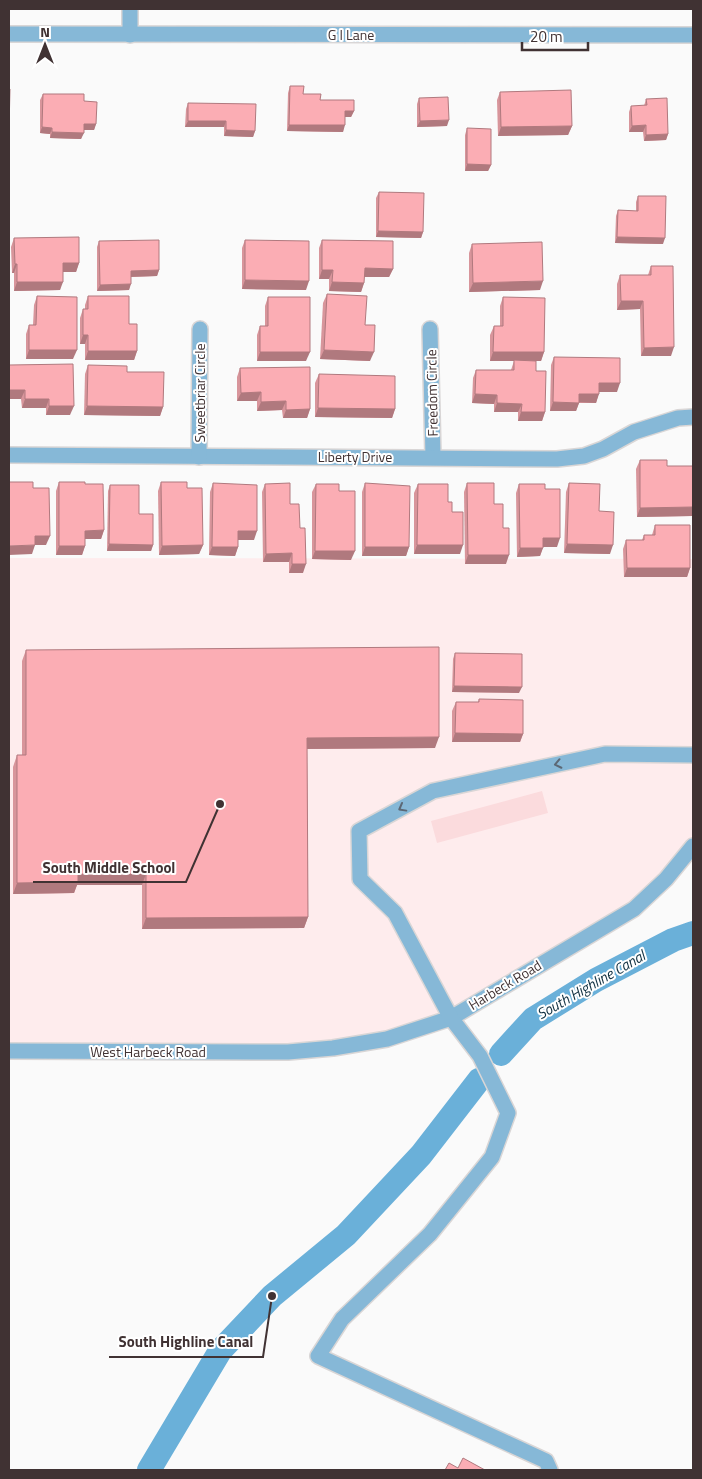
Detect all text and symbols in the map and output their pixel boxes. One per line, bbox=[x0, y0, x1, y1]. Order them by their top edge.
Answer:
north arrow bbox=[20, 20, 70, 70]
scale bar bbox=[522, 20, 588, 52]
text: N bbox=[40, 21, 50, 42]
street label: G I Lane bbox=[328, 24, 374, 45]
text: 20 m bbox=[530, 25, 563, 48]
street label: Sweetbriar Circle bbox=[189, 343, 210, 443]
street label: Freedom Circle bbox=[420, 349, 443, 437]
street label: Liberty Drive bbox=[318, 446, 392, 467]
one-way arrow bbox=[553, 759, 562, 769]
one-way arrow bbox=[398, 801, 407, 811]
callout: South Middle School bbox=[33, 852, 186, 882]
text: South Middle School bbox=[43, 856, 175, 879]
water label: South Highline Canal bbox=[532, 943, 651, 1025]
street label: Harbeck Road bbox=[464, 954, 545, 1015]
street label: West Harbeck Road bbox=[90, 1041, 206, 1062]
callout: South Highline Canal bbox=[109, 1327, 263, 1357]
text: South Highline Canal bbox=[119, 1330, 253, 1353]

